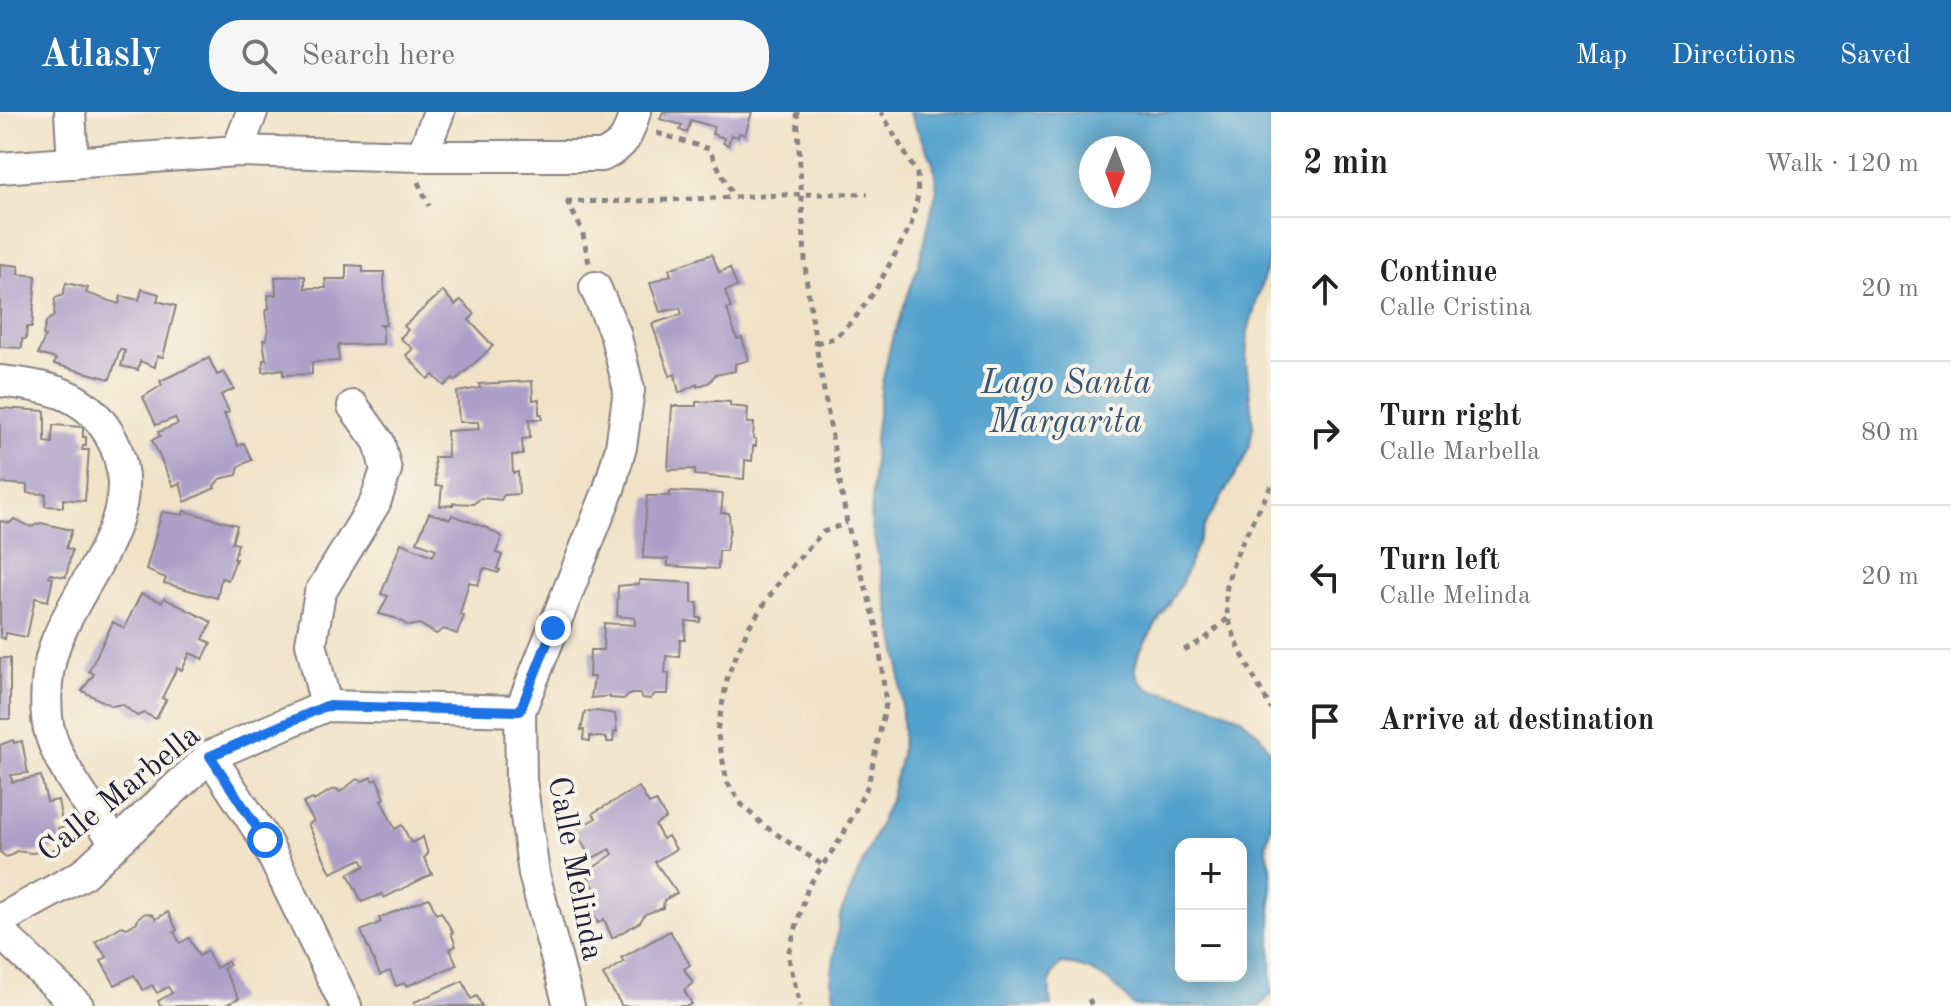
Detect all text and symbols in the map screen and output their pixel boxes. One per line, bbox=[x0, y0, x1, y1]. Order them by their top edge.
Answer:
search box bbox=[209, 20, 769, 92]
icon: search bbox=[237, 34, 281, 78]
text: Atlasly bbox=[40, 37, 161, 75]
text: Search here bbox=[301, 41, 455, 71]
text: Map bbox=[1575, 42, 1627, 70]
text: Directions bbox=[1671, 42, 1796, 70]
text: Saved bbox=[1840, 42, 1911, 70]
north arrow bbox=[1079, 136, 1151, 208]
text: 2 min bbox=[1303, 147, 1388, 181]
text: Walk · 120 m bbox=[1765, 151, 1919, 177]
text: Continue bbox=[1379, 258, 1498, 288]
icon: ahead bbox=[1303, 267, 1347, 311]
text: 20 m bbox=[1861, 276, 1919, 302]
text: Calle Cristina bbox=[1379, 295, 1532, 321]
water label: Lago Santa Margarita bbox=[980, 367, 1151, 440]
text: Turn right bbox=[1379, 402, 1521, 432]
icon: right bbox=[1303, 411, 1347, 455]
text: 80 m bbox=[1861, 420, 1919, 446]
text: Calle Marbella bbox=[1379, 439, 1540, 465]
text: Turn left bbox=[1379, 546, 1500, 576]
icon: left bbox=[1303, 555, 1347, 599]
text: 20 m bbox=[1861, 564, 1919, 590]
text: Calle Melinda bbox=[1379, 583, 1531, 609]
route end bbox=[535, 610, 571, 646]
icon: arrive bbox=[1303, 699, 1347, 743]
text: Arrive at destination bbox=[1379, 706, 1654, 736]
street label: Calle Marbella bbox=[33, 719, 207, 869]
street label: Calle Melinda bbox=[541, 774, 608, 964]
route start bbox=[247, 822, 283, 858]
map controls bbox=[1175, 838, 1247, 982]
button: + bbox=[1175, 838, 1247, 910]
button: − bbox=[1175, 910, 1247, 982]

